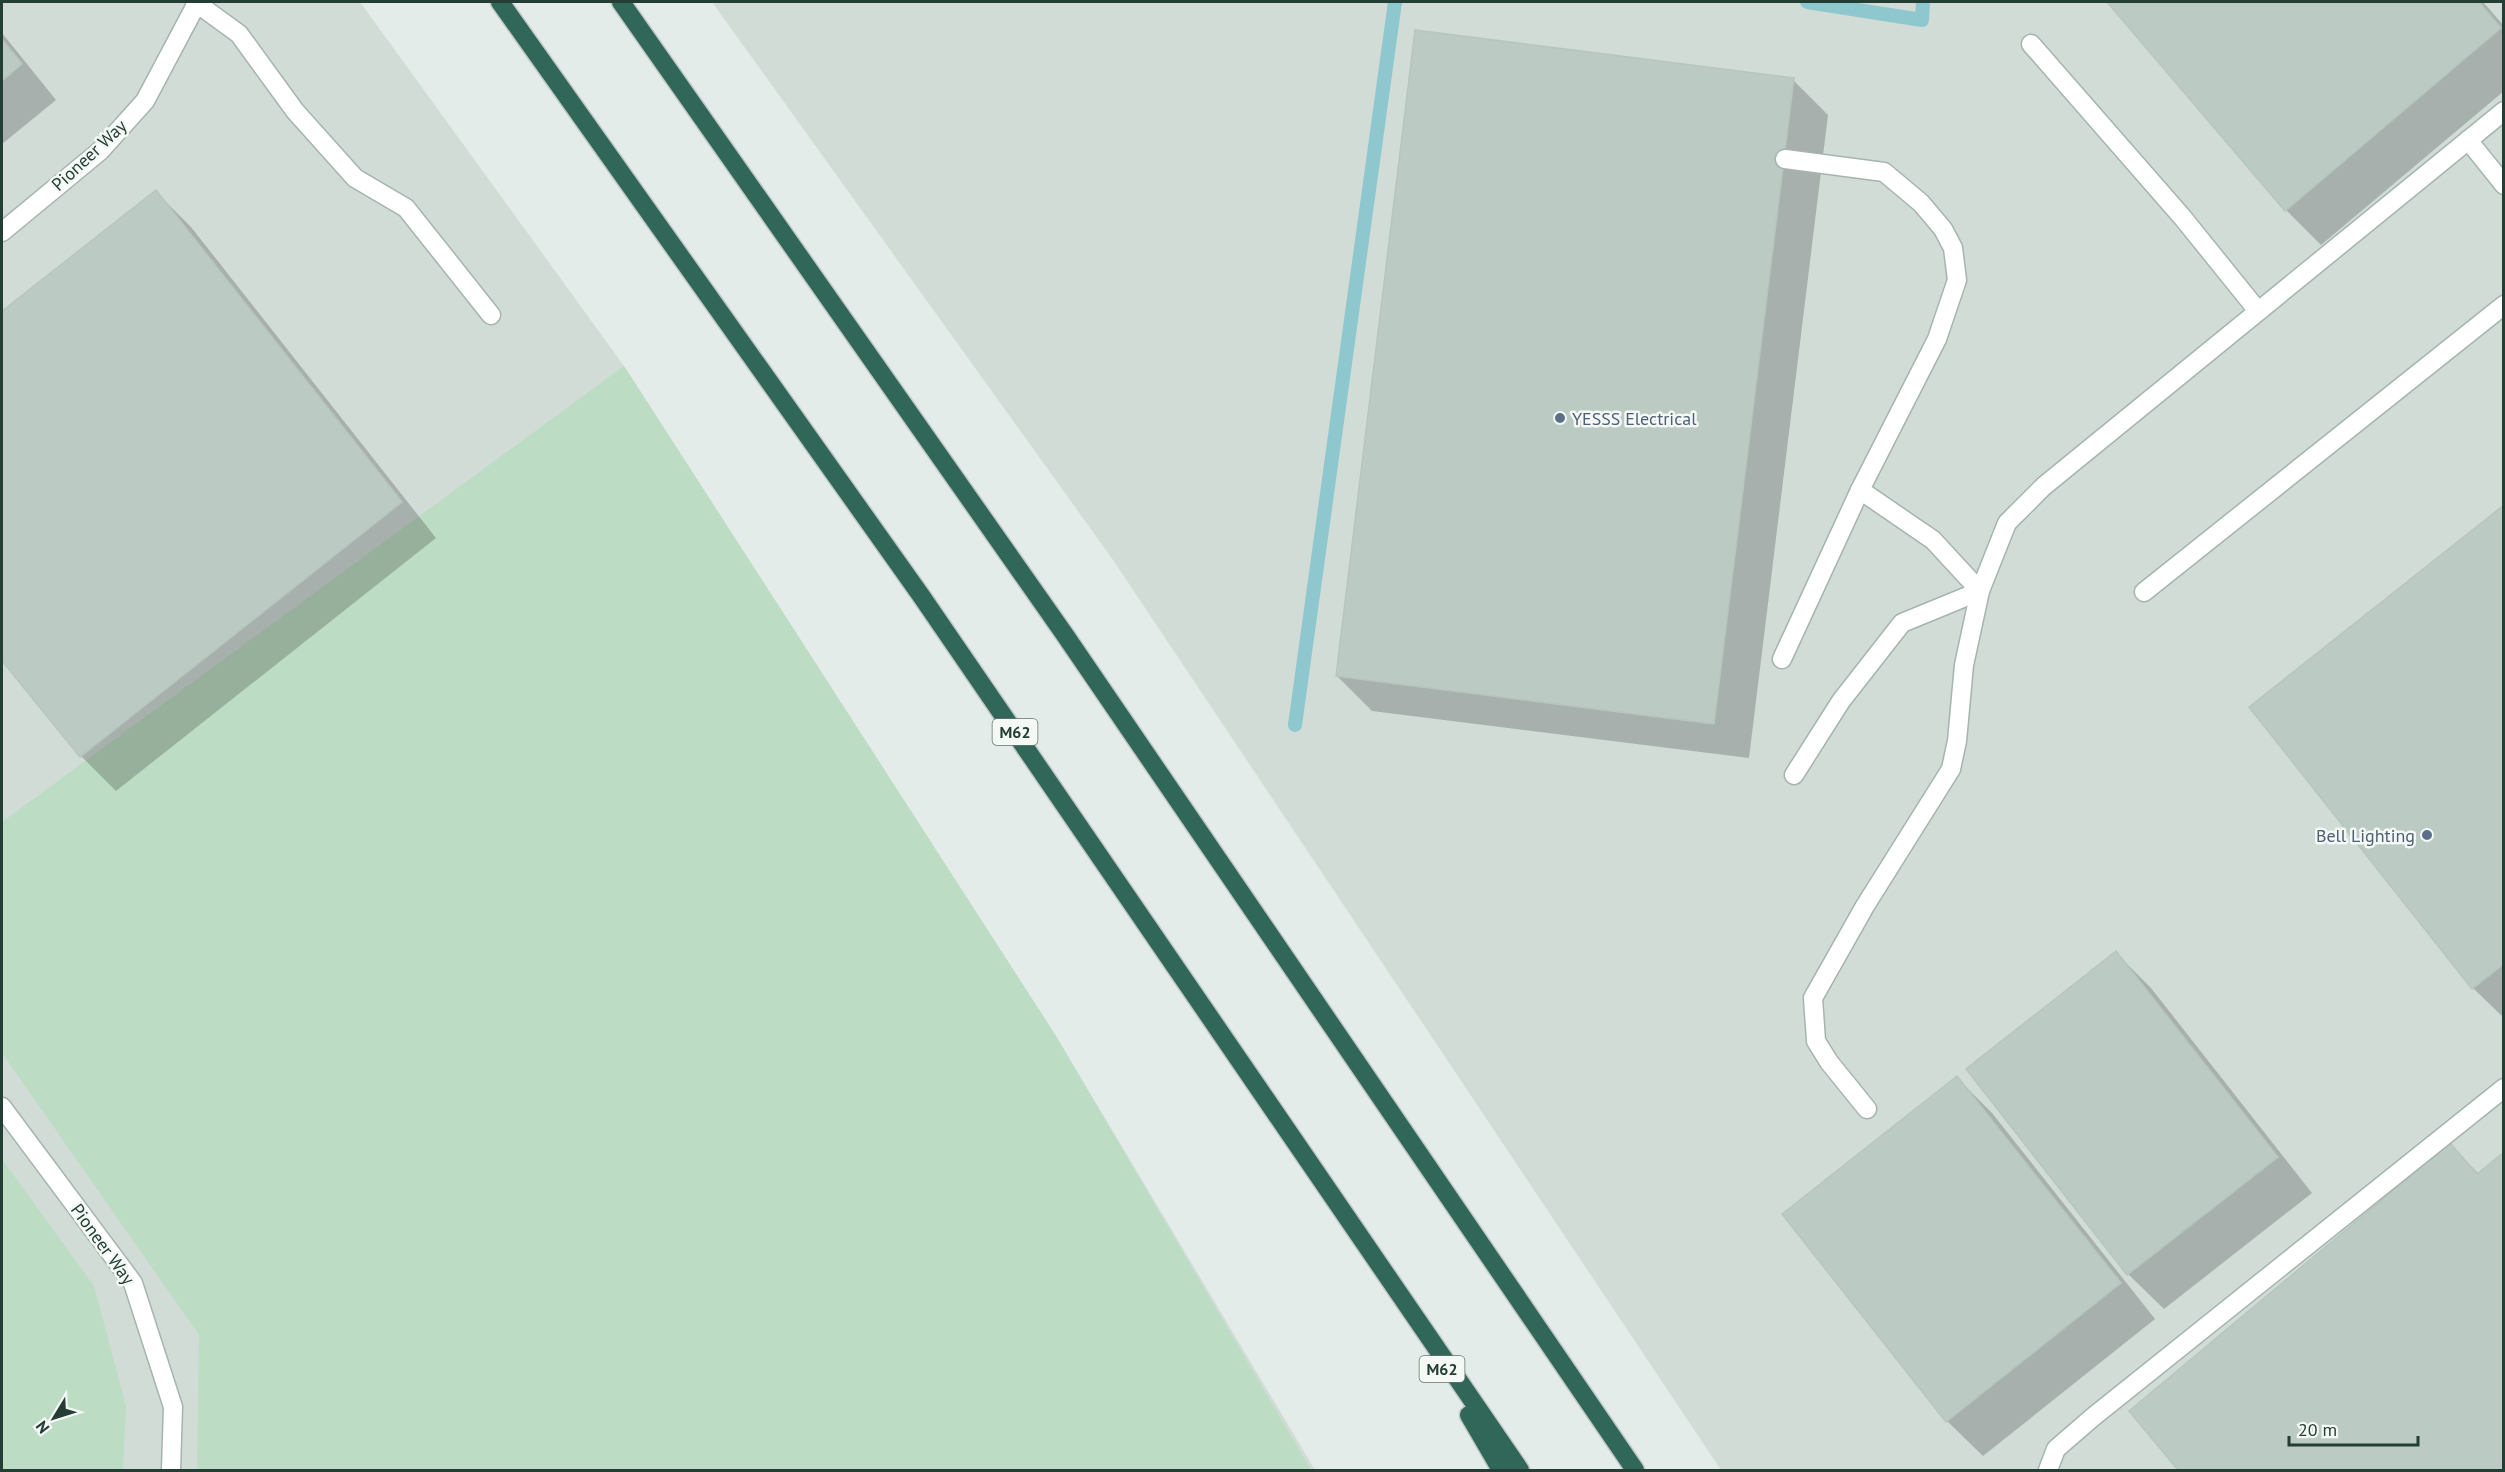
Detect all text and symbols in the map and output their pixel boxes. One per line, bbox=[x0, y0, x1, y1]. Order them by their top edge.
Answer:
street label: Pioneer Way bbox=[47, 114, 132, 196]
place label: YESSS Electrical bbox=[1572, 407, 1697, 430]
marker: YESSS Electrical bbox=[1553, 411, 1567, 425]
road number: M62 bbox=[992, 719, 1038, 745]
place label: Bell Lighting bbox=[2316, 824, 2415, 847]
marker: Bell Lighting bbox=[2420, 828, 2434, 842]
street label: Pioneer Way bbox=[66, 1199, 140, 1289]
road number: M62 bbox=[1420, 1356, 1464, 1382]
north arrow bbox=[24, 1388, 84, 1448]
scale bar bbox=[2289, 1409, 2418, 1447]
text: N bbox=[31, 1417, 53, 1438]
text: 20 m bbox=[2298, 1418, 2337, 1441]

